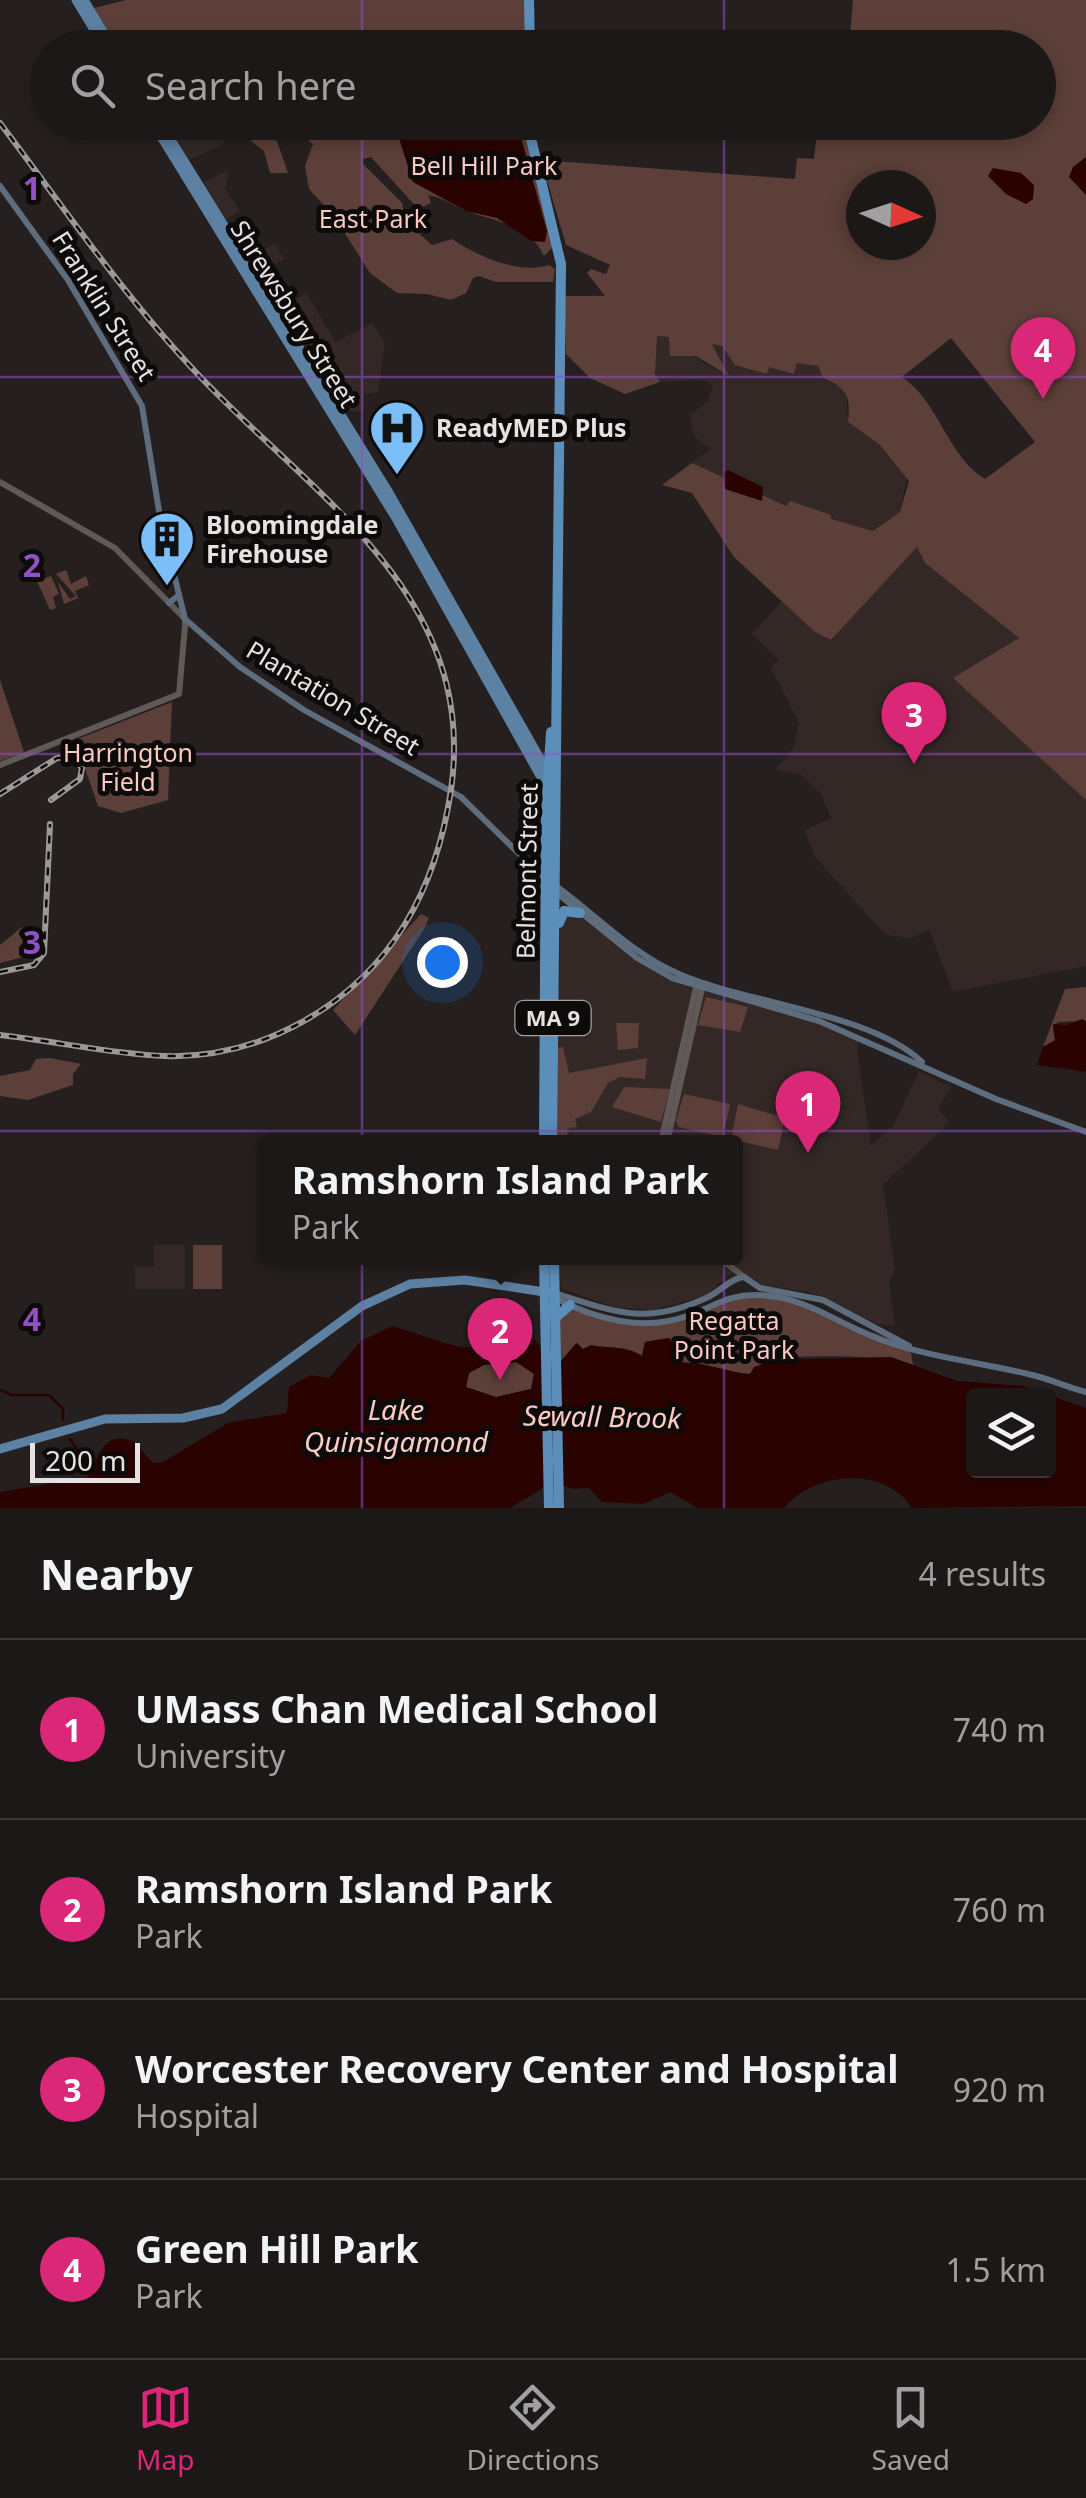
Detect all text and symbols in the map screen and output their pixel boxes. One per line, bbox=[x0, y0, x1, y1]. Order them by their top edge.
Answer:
search box bbox=[30, 30, 1056, 140]
icon: search bbox=[65, 58, 120, 113]
text: Search here bbox=[145, 59, 356, 111]
park label: Bell Hill Park bbox=[411, 148, 558, 182]
text: 1 bbox=[23, 166, 41, 209]
north arrow bbox=[846, 170, 936, 260]
park label: East Park bbox=[319, 201, 428, 235]
street label: Shrewsbury Street bbox=[224, 214, 366, 413]
street label: Franklin Street bbox=[45, 224, 164, 387]
pin: 4 bbox=[1010, 316, 1076, 399]
hospital icon: ReadyMED Plus bbox=[367, 398, 427, 477]
place label: ReadyMED Plus bbox=[436, 410, 627, 444]
place label: Bloomingdale Firehouse bbox=[206, 507, 378, 570]
building icon: Bloomingdale Firehouse bbox=[137, 509, 197, 588]
text: 2 bbox=[23, 543, 41, 586]
street label: Plantation Street bbox=[241, 632, 426, 762]
pin: 3 bbox=[882, 682, 946, 764]
park label: Harrington Field bbox=[63, 735, 193, 798]
street label: Belmont Street bbox=[507, 783, 545, 959]
text: 3 bbox=[23, 920, 41, 963]
your location bbox=[417, 937, 468, 988]
road number: MA 9 bbox=[516, 1001, 590, 1035]
pin: 1 bbox=[776, 1070, 840, 1153]
popup bbox=[258, 1135, 743, 1265]
text: Ramshorn Island Park bbox=[292, 1153, 709, 1205]
text: Park bbox=[292, 1205, 359, 1248]
text: 4 bbox=[23, 1297, 41, 1340]
pin: 2 bbox=[468, 1298, 532, 1380]
park label: Regatta Point Park bbox=[674, 1303, 795, 1366]
map controls bbox=[966, 1388, 1056, 1478]
button: layers bbox=[966, 1388, 1056, 1478]
water label: Lake Quinsigamond bbox=[304, 1390, 489, 1460]
water label: Sewall Brook bbox=[523, 1396, 683, 1436]
scale bar bbox=[30, 1438, 140, 1482]
text: 200 m bbox=[45, 1441, 127, 1479]
text: Nearby bbox=[40, 1545, 193, 1602]
text: 4 results bbox=[919, 1552, 1046, 1595]
text: UMass Chan Medical School bbox=[135, 1682, 658, 1734]
text: 1 bbox=[63, 1708, 82, 1751]
text: 740 m bbox=[953, 1708, 1046, 1751]
text: University bbox=[135, 1734, 285, 1777]
text: Ramshorn Island Park bbox=[135, 1862, 552, 1914]
text: 2 bbox=[63, 1888, 82, 1931]
text: 760 m bbox=[953, 1888, 1046, 1931]
text: Park bbox=[135, 1914, 203, 1957]
text: Worcester Recovery Center and Hospital bbox=[135, 2042, 899, 2094]
text: 3 bbox=[63, 2068, 82, 2111]
text: 920 m bbox=[953, 2068, 1046, 2111]
text: Hospital bbox=[135, 2094, 259, 2137]
text: Green Hill Park bbox=[135, 2222, 419, 2274]
text: 4 bbox=[63, 2248, 82, 2291]
text: 1.5 km bbox=[945, 2248, 1046, 2291]
text: Park bbox=[135, 2274, 203, 2317]
tab: Map bbox=[136, 2380, 194, 2478]
tab: Directions bbox=[467, 2380, 599, 2478]
tab: Saved bbox=[872, 2380, 950, 2478]

